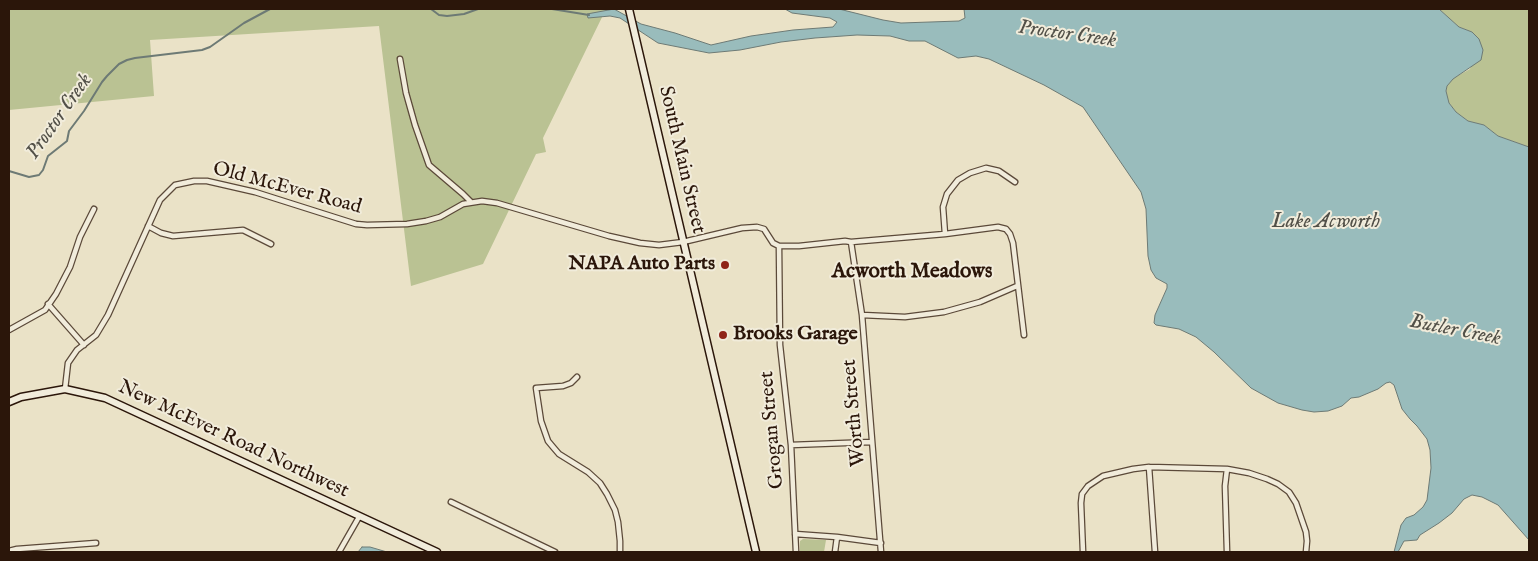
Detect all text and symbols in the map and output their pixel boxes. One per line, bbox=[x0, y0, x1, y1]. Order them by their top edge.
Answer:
water label: Proctor Creek bbox=[1016, 16, 1118, 54]
water label: Proctor Creek bbox=[21, 69, 99, 165]
street label: South Main Street bbox=[652, 84, 710, 236]
street label: Old McEver Road bbox=[210, 158, 364, 220]
water label: Lake Acworth bbox=[1272, 210, 1380, 236]
place label: NAPA Auto Parts bbox=[569, 253, 715, 277]
marker: NAPA Auto Parts bbox=[719, 259, 731, 271]
district label: Acworth Meadows bbox=[832, 260, 992, 286]
water label: Butler Creek bbox=[1407, 310, 1503, 352]
place label: Brooks Garage bbox=[733, 323, 858, 347]
marker: Brooks Garage bbox=[717, 329, 729, 341]
street label: Worth Street bbox=[838, 358, 872, 468]
street label: Grogan Street bbox=[756, 370, 790, 490]
street label: New McEver Road Northwest bbox=[114, 376, 352, 504]

